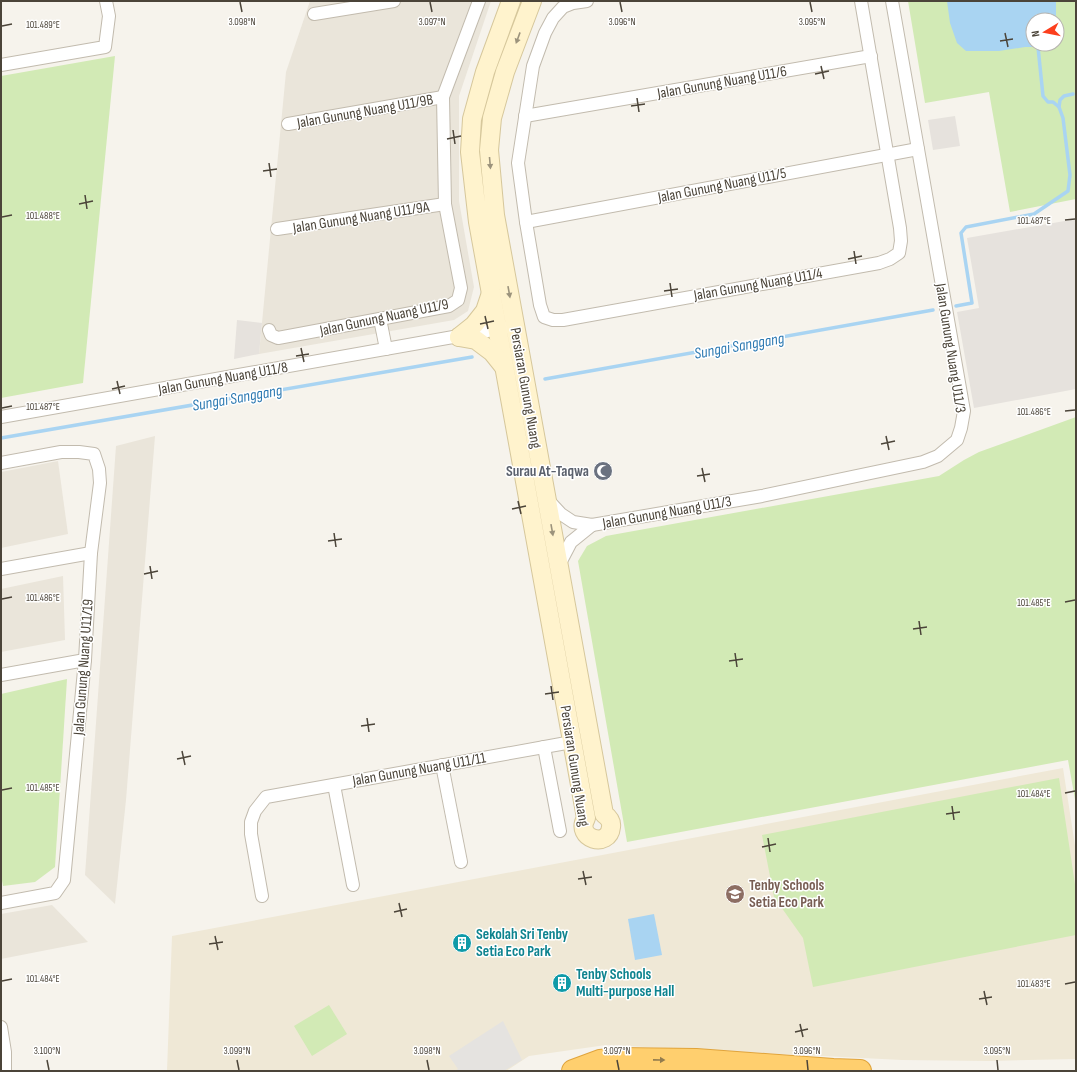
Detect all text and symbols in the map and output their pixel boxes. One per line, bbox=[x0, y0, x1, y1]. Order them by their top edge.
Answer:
north arrow bbox=[1025, 12, 1065, 52]
text: 3.098°N bbox=[229, 16, 255, 28]
text: 3.097°N bbox=[418, 16, 446, 28]
text: 3.096°N bbox=[608, 16, 636, 28]
text: 3.095°N bbox=[799, 16, 825, 28]
text: 101.489°E bbox=[26, 19, 60, 31]
text: N bbox=[1029, 30, 1043, 38]
one-way arrow bbox=[515, 32, 521, 44]
street label: Jalan Gunung Nuang U11/6 bbox=[655, 62, 788, 103]
street label: Jalan Gunung Nuang U11/9B bbox=[295, 90, 435, 133]
one-way arrow bbox=[487, 157, 494, 169]
street label: Jalan Gunung Nuang U11/5 bbox=[655, 164, 788, 207]
street label: Jalan Gunung Nuang U11/9A bbox=[291, 197, 431, 238]
text: 101.488°E bbox=[26, 210, 60, 222]
text: 101.487°E bbox=[1017, 215, 1051, 227]
street label: Jalan Gunung Nuang U11/4 bbox=[691, 264, 824, 305]
street label: Jalan Gunung Nuang U11/3 bbox=[931, 281, 970, 414]
one-way arrow bbox=[506, 286, 512, 298]
street label: Jalan Gunung Nuang U11/9 bbox=[317, 295, 450, 341]
street label: Persiaran Gunung Nuang bbox=[506, 326, 545, 450]
water label: Sungai Sanggang bbox=[693, 329, 786, 364]
street label: Jalan Gunung Nuang U11/8 bbox=[156, 358, 289, 399]
water label: Sungai Sanggang bbox=[191, 381, 284, 416]
text: 101.487°E bbox=[26, 401, 60, 413]
text: 101.486°E bbox=[1017, 406, 1051, 418]
mosque icon: Surau At-Taqwa bbox=[592, 460, 614, 482]
place label: Surau At-Taqwa bbox=[506, 462, 589, 481]
street label: Jalan Gunung Nuang U11/3 bbox=[600, 492, 733, 533]
one-way arrow bbox=[550, 524, 556, 536]
text: 101.486°E bbox=[26, 592, 60, 604]
text: 101.485°E bbox=[1017, 597, 1051, 609]
street label: Jalan Gunung Nuang U11/19 bbox=[69, 598, 98, 737]
street label: Persiaran Gunung Nuang bbox=[556, 704, 593, 828]
street label: Jalan Gunung Nuang U11/11 bbox=[350, 748, 488, 791]
text: 101.485°E bbox=[26, 782, 60, 794]
text: 101.484°E bbox=[1017, 788, 1051, 800]
place label: Tenby Schools Setia Eco Park bbox=[749, 876, 825, 912]
school or university icon: Tenby Schools Setia Eco Park bbox=[724, 883, 746, 905]
place label: Sekolah Sri Tenby Setia Eco Park bbox=[476, 925, 569, 961]
building icon: Sekolah Sri Tenby Setia Eco Park bbox=[451, 932, 473, 954]
place label: Tenby Schools Multi-purpose Hall bbox=[576, 965, 674, 1001]
building icon: Tenby Schools Multi-purpose Hall bbox=[551, 972, 573, 994]
text: 101.484°E bbox=[26, 973, 60, 985]
text: 101.483°E bbox=[1017, 978, 1051, 990]
text: 3.100°N bbox=[34, 1045, 60, 1057]
text: 3.099°N bbox=[223, 1045, 251, 1057]
text: 3.098°N bbox=[414, 1045, 440, 1057]
text: 3.097°N bbox=[603, 1045, 631, 1057]
text: 3.096°N bbox=[793, 1045, 821, 1057]
text: 3.095°N bbox=[984, 1045, 1010, 1057]
one-way arrow bbox=[653, 1057, 666, 1063]

